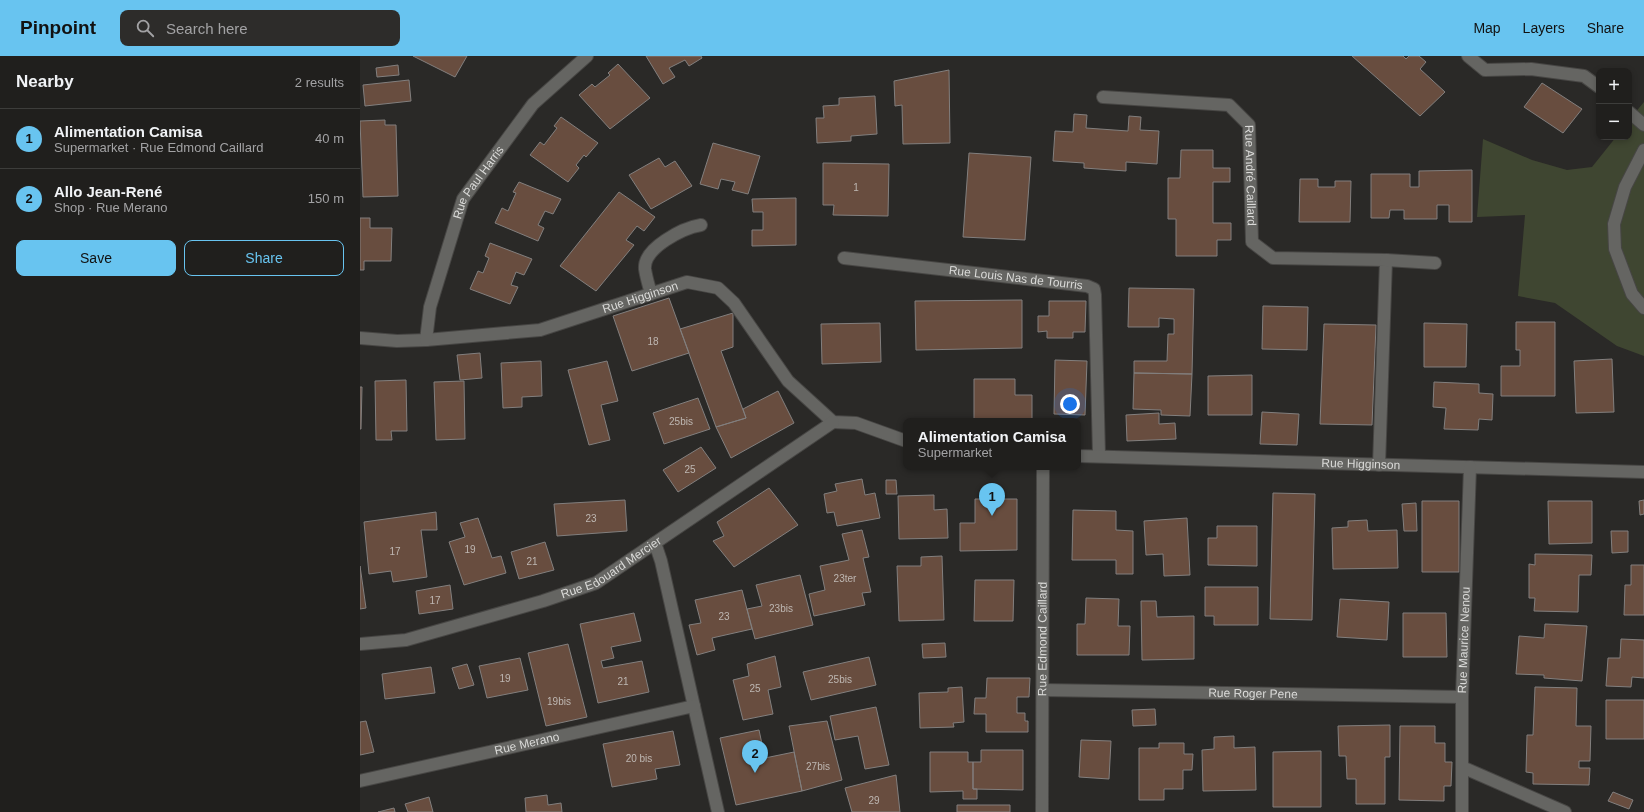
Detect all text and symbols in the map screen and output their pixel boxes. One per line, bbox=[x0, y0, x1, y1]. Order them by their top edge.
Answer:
search box bbox=[120, 10, 400, 46]
text: Pinpoint bbox=[20, 17, 96, 38]
icon: search bbox=[134, 17, 156, 39]
text: Search here bbox=[166, 20, 248, 37]
text: Map bbox=[1473, 20, 1501, 36]
text: Layers bbox=[1523, 20, 1565, 36]
text: Share bbox=[1587, 20, 1624, 36]
map controls bbox=[1596, 68, 1632, 140]
button: + bbox=[1596, 68, 1632, 104]
text: Nearby bbox=[16, 72, 74, 91]
text: 2 results bbox=[295, 75, 344, 90]
button: − bbox=[1596, 104, 1632, 140]
text: Alimentation Camisa bbox=[54, 123, 202, 140]
street label: Rue André Caillard bbox=[1242, 125, 1259, 226]
text: 1 bbox=[25, 131, 33, 146]
text: 40 m bbox=[315, 131, 344, 146]
text: Supermarket · Rue Edmond Caillard bbox=[54, 140, 264, 155]
street label: Rue Paul Harris bbox=[450, 143, 507, 221]
house number: 1 bbox=[853, 182, 859, 193]
text: Allo Jean-René bbox=[54, 183, 162, 200]
text: 2 bbox=[25, 191, 33, 206]
text: 150 m bbox=[308, 191, 344, 206]
text: Shop · Rue Merano bbox=[54, 200, 167, 215]
button: Save bbox=[16, 240, 176, 276]
button: Share bbox=[184, 240, 344, 276]
street label: Rue Louis Nas de Tourris bbox=[948, 263, 1084, 292]
street label: Rue Higginson bbox=[601, 278, 680, 316]
house number: 18 bbox=[647, 336, 659, 347]
your location bbox=[1060, 394, 1080, 414]
house number: 25bis bbox=[669, 416, 693, 427]
popup bbox=[903, 418, 1081, 470]
text: Alimentation Camisa bbox=[918, 428, 1066, 445]
text: Supermarket bbox=[918, 445, 992, 460]
street label: Rue Higginson bbox=[1321, 456, 1400, 472]
house number: 25 bbox=[684, 464, 696, 475]
pin: 1 bbox=[979, 483, 1005, 516]
house number: 23 bbox=[585, 513, 597, 524]
street label: Rue Edouard Mercier bbox=[559, 534, 664, 601]
house number: 19 bbox=[464, 544, 476, 555]
house number: 17 bbox=[389, 546, 401, 557]
house number: 21 bbox=[526, 556, 538, 567]
house number: 23ter bbox=[834, 573, 857, 584]
street label: Rue Edmond Caillard bbox=[1035, 582, 1050, 696]
street label: Rue Maurice Nenou bbox=[1455, 586, 1473, 694]
house number: 17 bbox=[429, 595, 441, 606]
house number: 23bis bbox=[769, 603, 793, 614]
house number: 23 bbox=[718, 611, 730, 622]
house number: 19 bbox=[499, 673, 511, 684]
house number: 25bis bbox=[828, 674, 852, 685]
house number: 21 bbox=[617, 676, 629, 687]
house number: 25 bbox=[749, 683, 761, 694]
street label: Rue Roger Pene bbox=[1208, 686, 1298, 701]
house number: 19bis bbox=[547, 696, 571, 707]
street label: Rue Merano bbox=[493, 729, 561, 758]
pin: 2 bbox=[742, 740, 768, 773]
house number: 20 bis bbox=[626, 753, 652, 764]
house number: 27bis bbox=[806, 761, 830, 772]
house number: 29 bbox=[868, 795, 880, 806]

